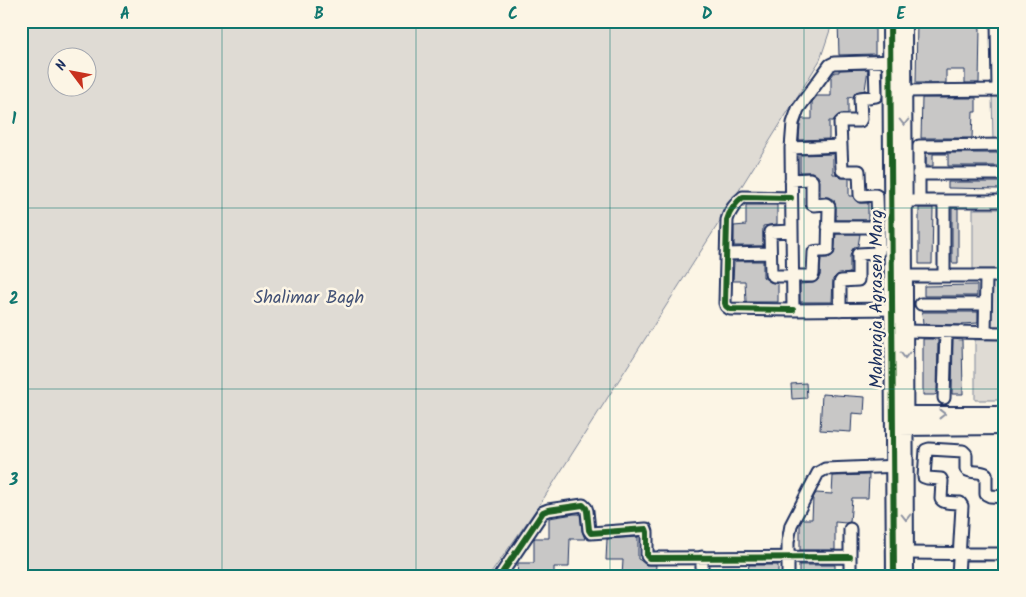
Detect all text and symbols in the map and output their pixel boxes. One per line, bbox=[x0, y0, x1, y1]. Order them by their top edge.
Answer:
text: A bbox=[120, 2, 130, 27]
text: B bbox=[314, 2, 324, 27]
text: C bbox=[508, 2, 518, 27]
text: D bbox=[702, 2, 713, 27]
text: E bbox=[897, 2, 907, 27]
north arrow bbox=[48, 48, 98, 98]
text: N bbox=[50, 56, 74, 75]
text: 1 bbox=[12, 107, 17, 132]
one-way arrow bbox=[899, 119, 909, 127]
street label: Maharaja Agrasen Marg bbox=[863, 210, 892, 389]
park label: Shalimar Bagh bbox=[254, 284, 364, 313]
text: 2 bbox=[9, 287, 19, 312]
one-way arrow bbox=[900, 352, 910, 359]
one-way arrow bbox=[938, 409, 946, 419]
text: 3 bbox=[9, 468, 19, 493]
one-way arrow bbox=[901, 514, 911, 522]

